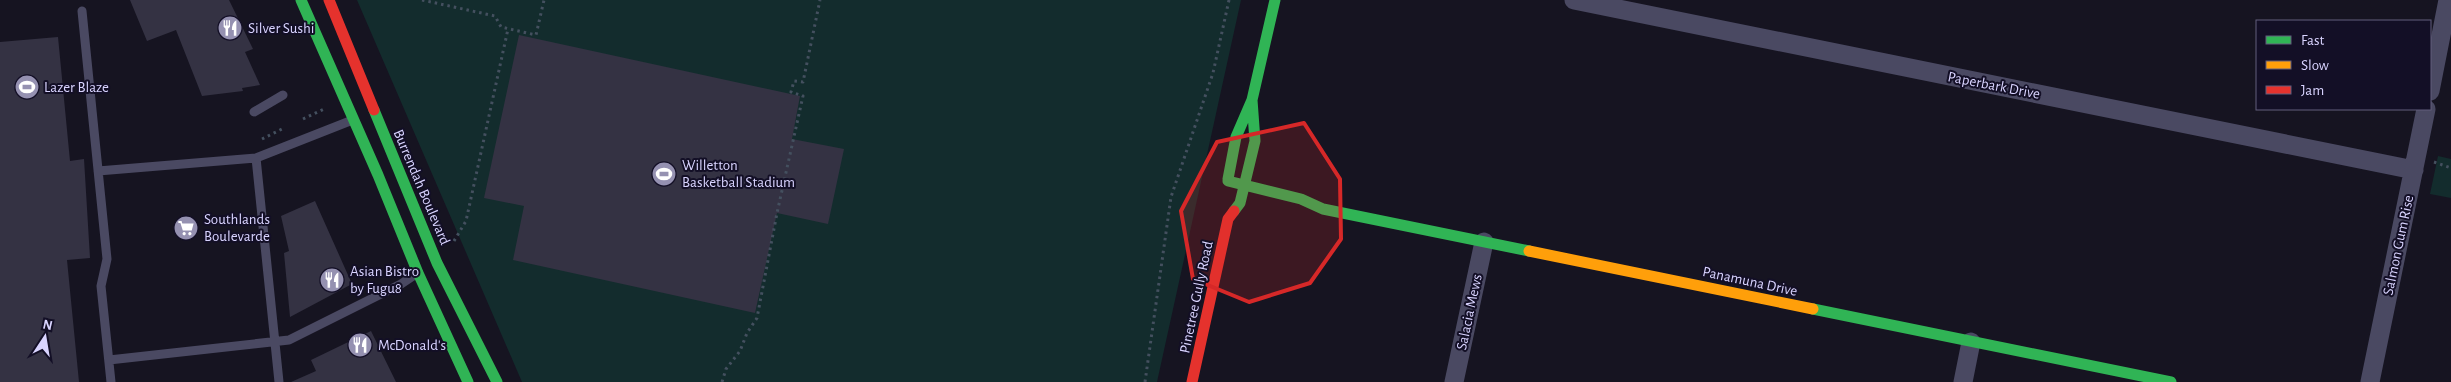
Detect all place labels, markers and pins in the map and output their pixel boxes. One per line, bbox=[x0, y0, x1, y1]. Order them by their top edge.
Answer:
restaurant icon: Silver Sushi bbox=[217, 15, 243, 41]
place label: Silver Sushi bbox=[248, 21, 314, 36]
sports icon: Lazer Blaze bbox=[14, 74, 40, 100]
place label: Lazer Blaze bbox=[44, 80, 109, 95]
place label: Willetton Basketball Stadium bbox=[682, 158, 795, 190]
sports icon: Willetton Basketball Stadium bbox=[651, 161, 677, 187]
place label: Southlands Boulevarde bbox=[204, 212, 270, 244]
supermarket icon: Southlands Boulevarde bbox=[173, 215, 199, 241]
place label: Asian Bistro by Fugu8 bbox=[350, 264, 419, 296]
restaurant icon: Asian Bistro by Fugu8 bbox=[319, 267, 345, 293]
restaurant icon: McDonald's bbox=[347, 332, 373, 358]
place label: McDonald's bbox=[378, 338, 446, 353]

